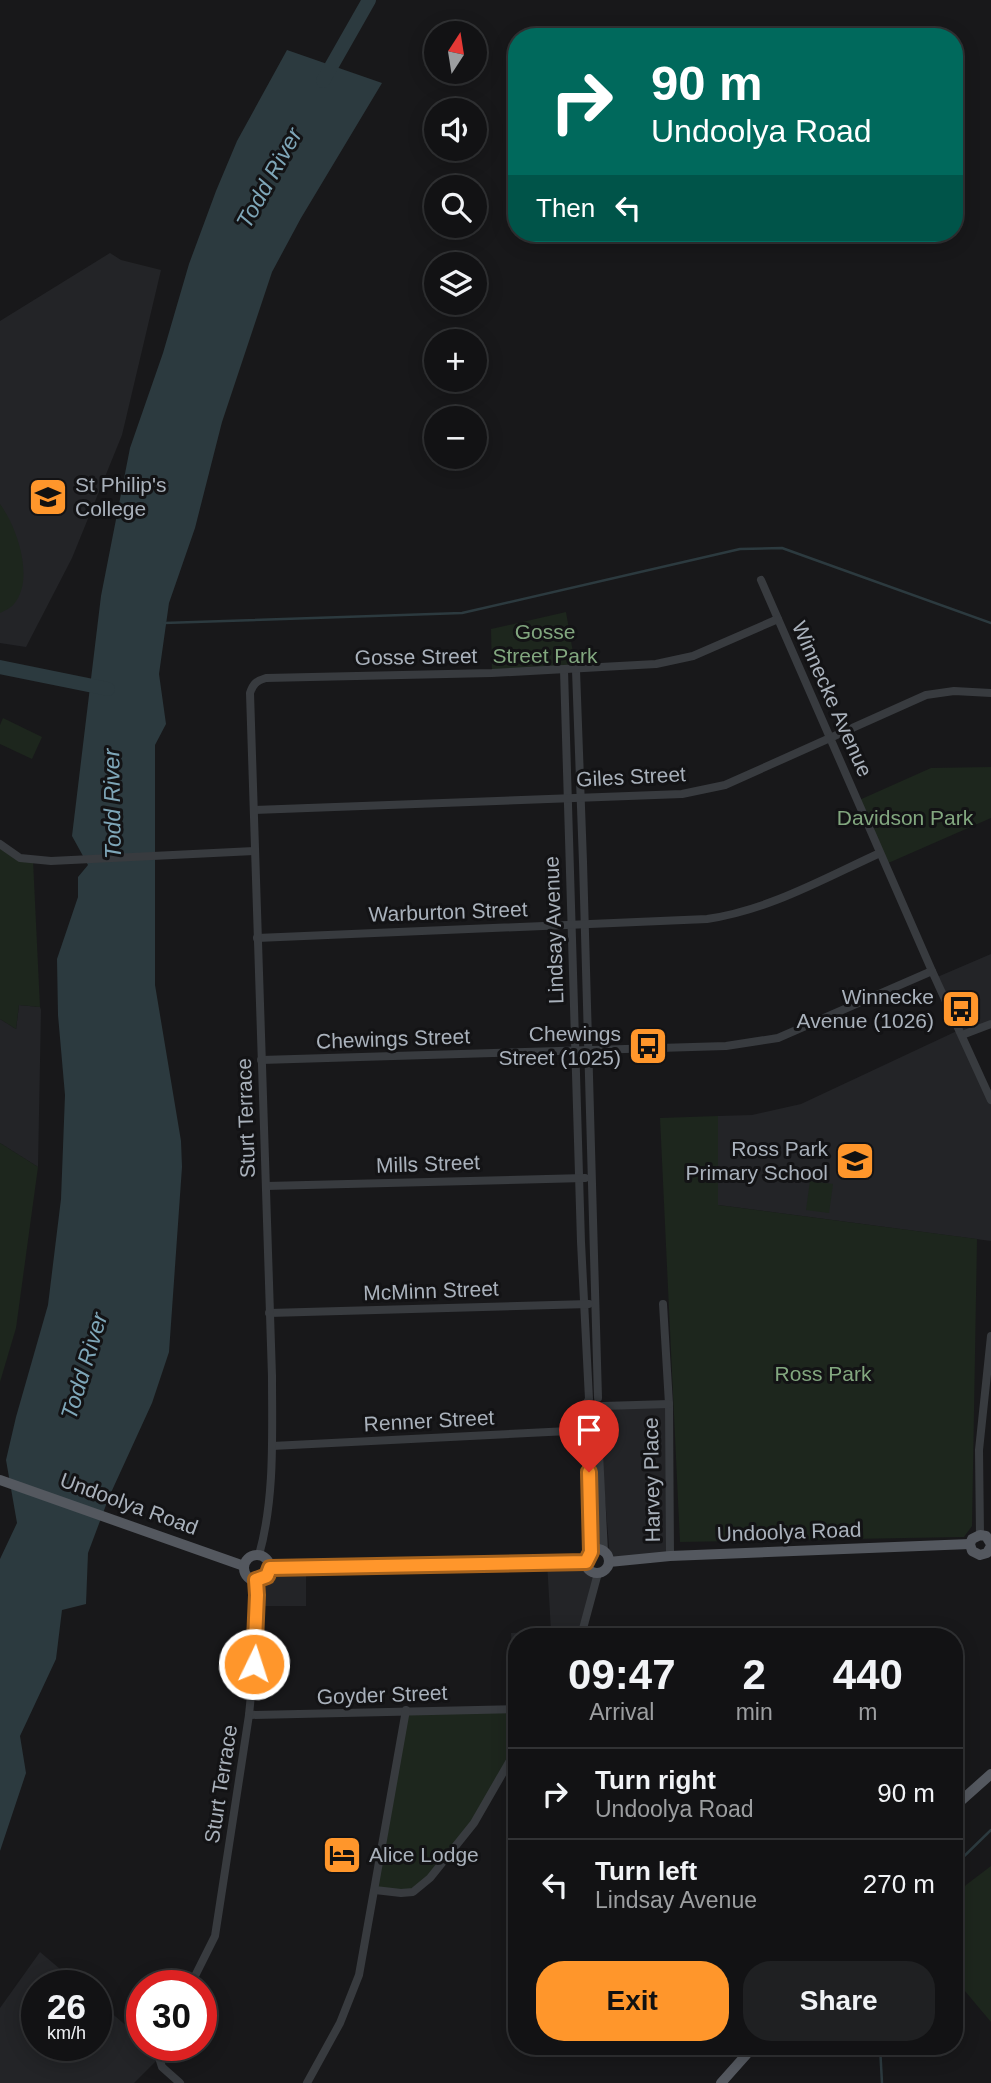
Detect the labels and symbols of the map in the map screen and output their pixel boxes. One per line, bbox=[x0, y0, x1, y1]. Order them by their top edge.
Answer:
north arrow bbox=[424, 21, 486, 84]
water label: Todd River bbox=[231, 122, 308, 233]
place label: St Philip's College bbox=[75, 473, 167, 520]
school or university icon: St Philip's College bbox=[27, 476, 69, 518]
street label: Winnecke Avenue bbox=[788, 618, 877, 780]
park label: Gosse Street Park bbox=[492, 620, 598, 667]
street label: Gosse Street bbox=[355, 644, 478, 669]
water label: Todd River bbox=[98, 747, 126, 859]
street label: Giles Street bbox=[576, 762, 687, 791]
park label: Davidson Park bbox=[837, 806, 974, 829]
street label: Lindsay Avenue bbox=[539, 856, 568, 1004]
street label: Warburton Street bbox=[368, 897, 528, 926]
place label: Winnecke Avenue (1026) bbox=[797, 985, 934, 1032]
bus stop icon: Winnecke Avenue (1026) bbox=[940, 988, 982, 1030]
place label: Chewings Street (1025) bbox=[498, 1022, 621, 1069]
street label: Chewings Street bbox=[316, 1024, 471, 1053]
bus stop icon: Chewings Street (1025) bbox=[627, 1025, 669, 1067]
street label: Sturt Terrace bbox=[232, 1058, 259, 1178]
place label: Ross Park Primary School bbox=[686, 1137, 828, 1184]
school or university icon: Ross Park Primary School bbox=[834, 1140, 876, 1182]
street label: Mills Street bbox=[376, 1150, 480, 1177]
street label: McMinn Street bbox=[363, 1277, 499, 1304]
water label: Todd River bbox=[55, 1308, 113, 1423]
park label: Ross Park bbox=[775, 1362, 872, 1385]
pin bbox=[559, 1400, 619, 1472]
street label: Renner Street bbox=[363, 1406, 495, 1435]
street label: Harvey Place bbox=[639, 1417, 664, 1543]
street label: Undoolya Road bbox=[57, 1468, 201, 1539]
street label: Undoolya Road bbox=[716, 1517, 862, 1546]
position arrow bbox=[217, 1627, 291, 1701]
street label: Goyder Street bbox=[316, 1681, 448, 1708]
street label: Sturt Terrace bbox=[200, 1723, 241, 1845]
hotel icon: Alice Lodge bbox=[321, 1834, 363, 1876]
place label: Alice Lodge bbox=[369, 1843, 479, 1866]
speed limit sign: 30 bbox=[126, 1970, 217, 2061]

